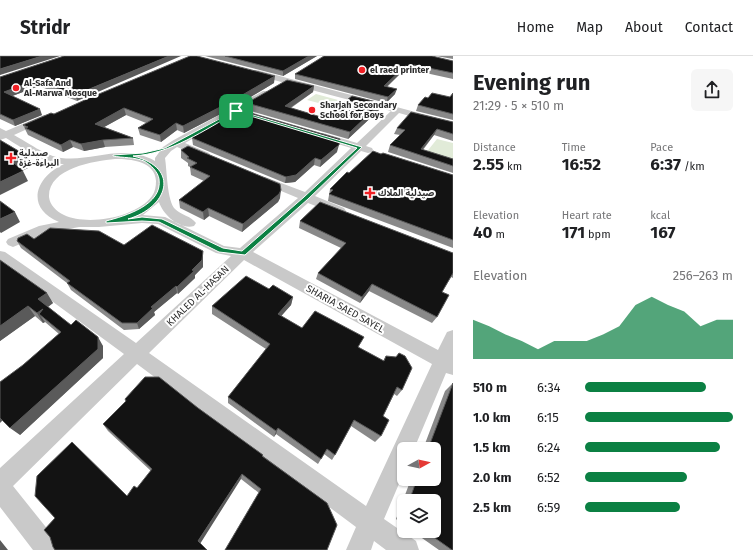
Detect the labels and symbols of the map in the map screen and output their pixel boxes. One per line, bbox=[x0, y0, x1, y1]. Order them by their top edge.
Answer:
marker: el raed printer bbox=[357, 65, 367, 75]
place label: el raed printer bbox=[370, 65, 429, 75]
place label: Al-Safa And Al-Marwa Mosque bbox=[23, 78, 97, 98]
marker: Al-Safa And Al-Marwa Mosque bbox=[11, 83, 21, 93]
pin bbox=[219, 94, 253, 128]
place label: Sharjah Secondary School for Boys bbox=[320, 100, 397, 120]
marker: Sharjah Secondary School for Boys bbox=[307, 105, 317, 115]
place label: صيدلية البراءة-غزة bbox=[19, 148, 59, 169]
marker: صيدلية البراءة-غزة bbox=[6, 153, 16, 163]
marker: صيدلية الملاك bbox=[365, 188, 375, 198]
place label: صيدلية الملاك bbox=[378, 188, 435, 199]
street label: KHALED AL-HASAN bbox=[164, 263, 232, 329]
street label: SHARIA SAED SAYEL bbox=[304, 283, 386, 335]
north arrow bbox=[397, 442, 441, 486]

